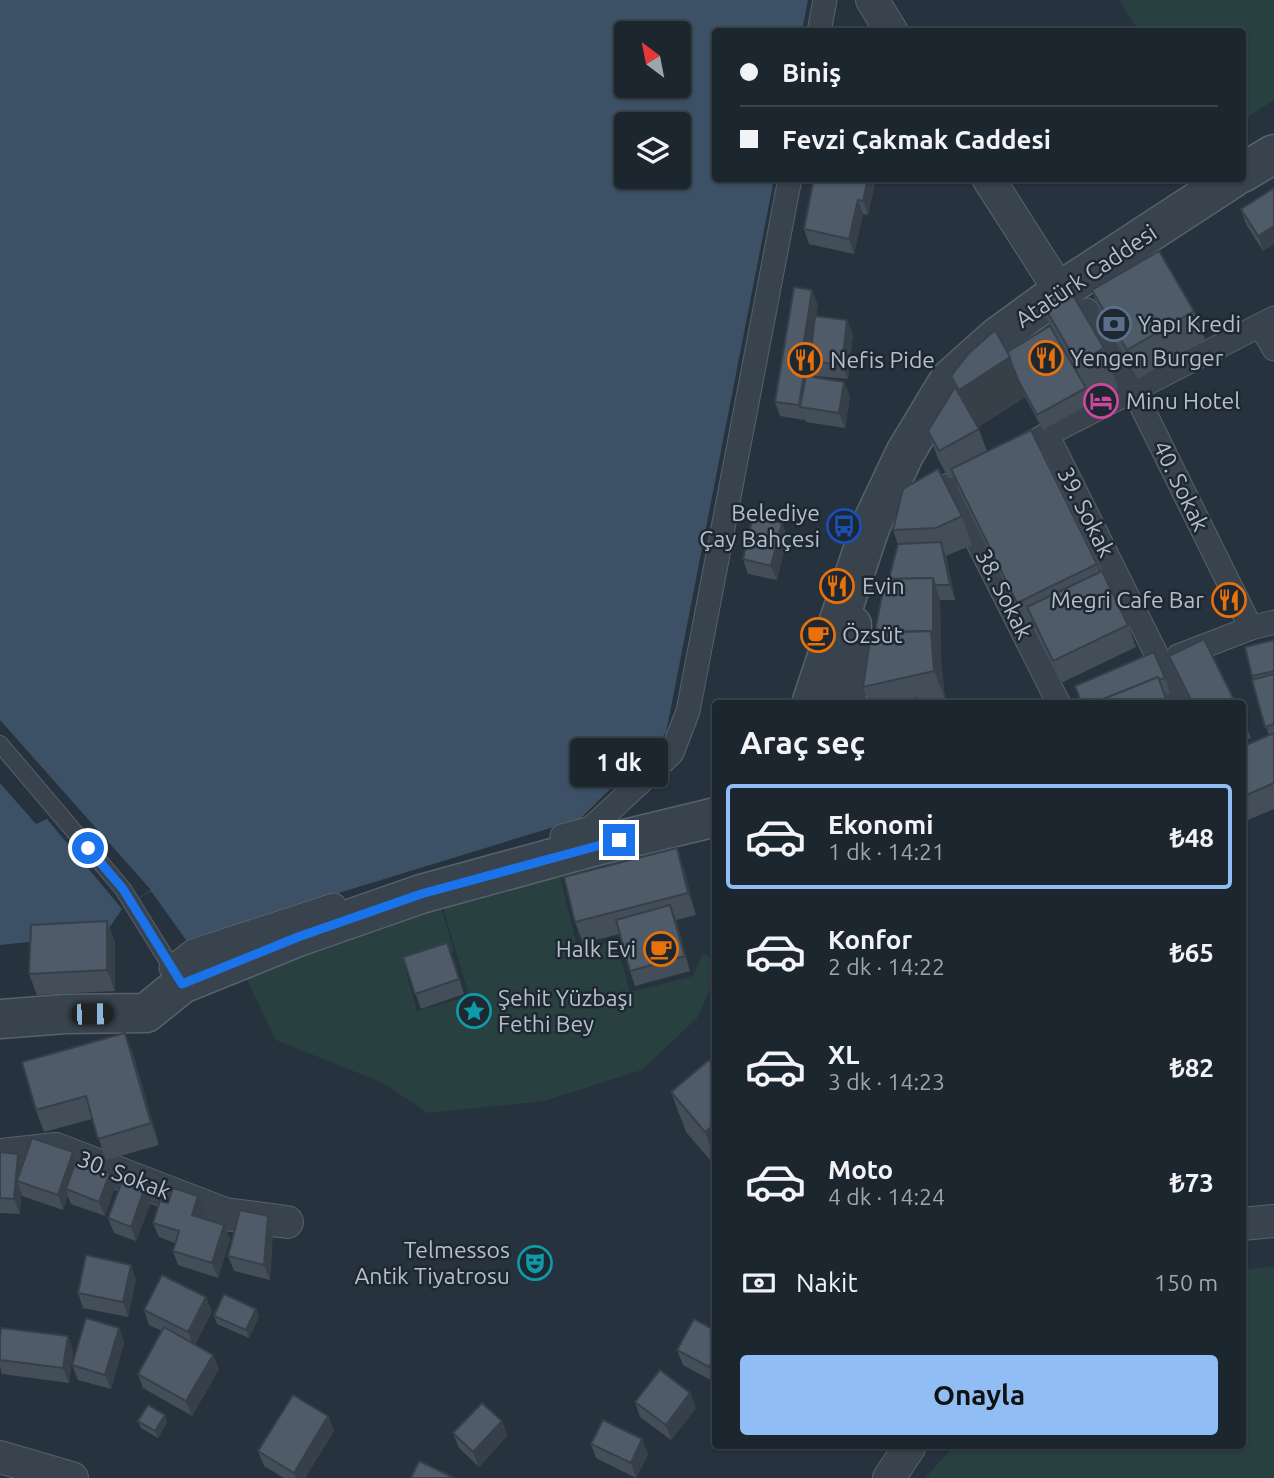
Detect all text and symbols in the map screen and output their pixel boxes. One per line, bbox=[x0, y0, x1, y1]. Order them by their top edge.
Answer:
north arrow bbox=[614, 21, 691, 98]
map controls bbox=[614, 21, 691, 189]
text: Biniş bbox=[782, 58, 841, 87]
button: layers bbox=[614, 112, 691, 189]
text: Fevzi Çakmak Caddesi bbox=[782, 125, 1051, 154]
street label: Atatürk Caddesi bbox=[1010, 219, 1161, 332]
bank icon: Yapı Kredi bbox=[1095, 305, 1133, 343]
place label: Yapı Kredi bbox=[1138, 311, 1241, 336]
restaurant icon: Yengen Burger bbox=[1027, 339, 1065, 377]
restaurant icon: Nefis Pide bbox=[786, 341, 824, 379]
place label: Yengen Burger bbox=[1070, 345, 1224, 370]
place label: Nefis Pide bbox=[830, 347, 935, 372]
hotel icon: Minu Hotel bbox=[1082, 382, 1120, 420]
place label: Minu Hotel bbox=[1126, 388, 1240, 413]
street label: 40. Sokak bbox=[1149, 437, 1214, 535]
street label: 39. Sokak bbox=[1053, 463, 1120, 561]
place label: Belediye Çay Bahçesi bbox=[699, 500, 820, 551]
bus stop icon: Belediye Çay Bahçesi bbox=[825, 507, 863, 545]
street label: 38. Sokak bbox=[971, 545, 1038, 643]
restaurant icon: Evin bbox=[818, 567, 856, 605]
place label: Evin bbox=[862, 573, 905, 598]
restaurant icon: Megri Cafe Bar bbox=[1210, 581, 1248, 619]
place label: Megri Cafe Bar bbox=[1051, 587, 1204, 612]
cafe icon: Özsüt bbox=[799, 616, 837, 654]
place label: Özsüt bbox=[842, 622, 903, 647]
text: Araç seç bbox=[740, 724, 865, 760]
callout: 1 dk bbox=[570, 738, 668, 788]
text: 1 dk bbox=[596, 750, 642, 775]
icon: car bbox=[744, 805, 807, 868]
text: Ekonomi bbox=[828, 810, 933, 839]
text: ₺48 bbox=[1170, 823, 1214, 852]
route end bbox=[603, 824, 635, 856]
route start bbox=[72, 832, 104, 864]
text: 1 dk · 14:21 bbox=[828, 839, 945, 864]
icon: car bbox=[744, 920, 807, 983]
text: Konfor bbox=[828, 925, 912, 954]
cafe icon: Halk Evi bbox=[642, 930, 680, 968]
place label: Halk Evi bbox=[556, 936, 636, 961]
text: ₺65 bbox=[1170, 938, 1214, 967]
text: 2 dk · 14:22 bbox=[828, 954, 945, 979]
place label: Şehit Yüzbaşı Fethi Bey bbox=[498, 985, 633, 1036]
place icon: Şehit Yüzbaşı Fethi Bey bbox=[455, 992, 493, 1030]
car bbox=[71, 1003, 114, 1025]
icon: car bbox=[744, 1035, 807, 1098]
text: XL bbox=[828, 1040, 859, 1069]
text: ₺82 bbox=[1170, 1053, 1214, 1082]
text: 3 dk · 14:23 bbox=[828, 1069, 945, 1094]
street label: 30. Sokak bbox=[74, 1145, 174, 1204]
icon: car bbox=[744, 1150, 807, 1213]
text: Moto bbox=[828, 1155, 893, 1184]
text: ₺73 bbox=[1170, 1168, 1214, 1197]
text: 4 dk · 14:24 bbox=[828, 1184, 945, 1209]
place label: Telmessos Antik Tiyatrosu bbox=[354, 1237, 510, 1288]
theatre icon: Telmessos Antik Tiyatrosu bbox=[516, 1244, 554, 1282]
icon: cash bbox=[740, 1264, 778, 1302]
text: Nakit bbox=[796, 1268, 858, 1297]
text: 150 m bbox=[1154, 1270, 1218, 1295]
button: Onayla bbox=[740, 1355, 1218, 1435]

